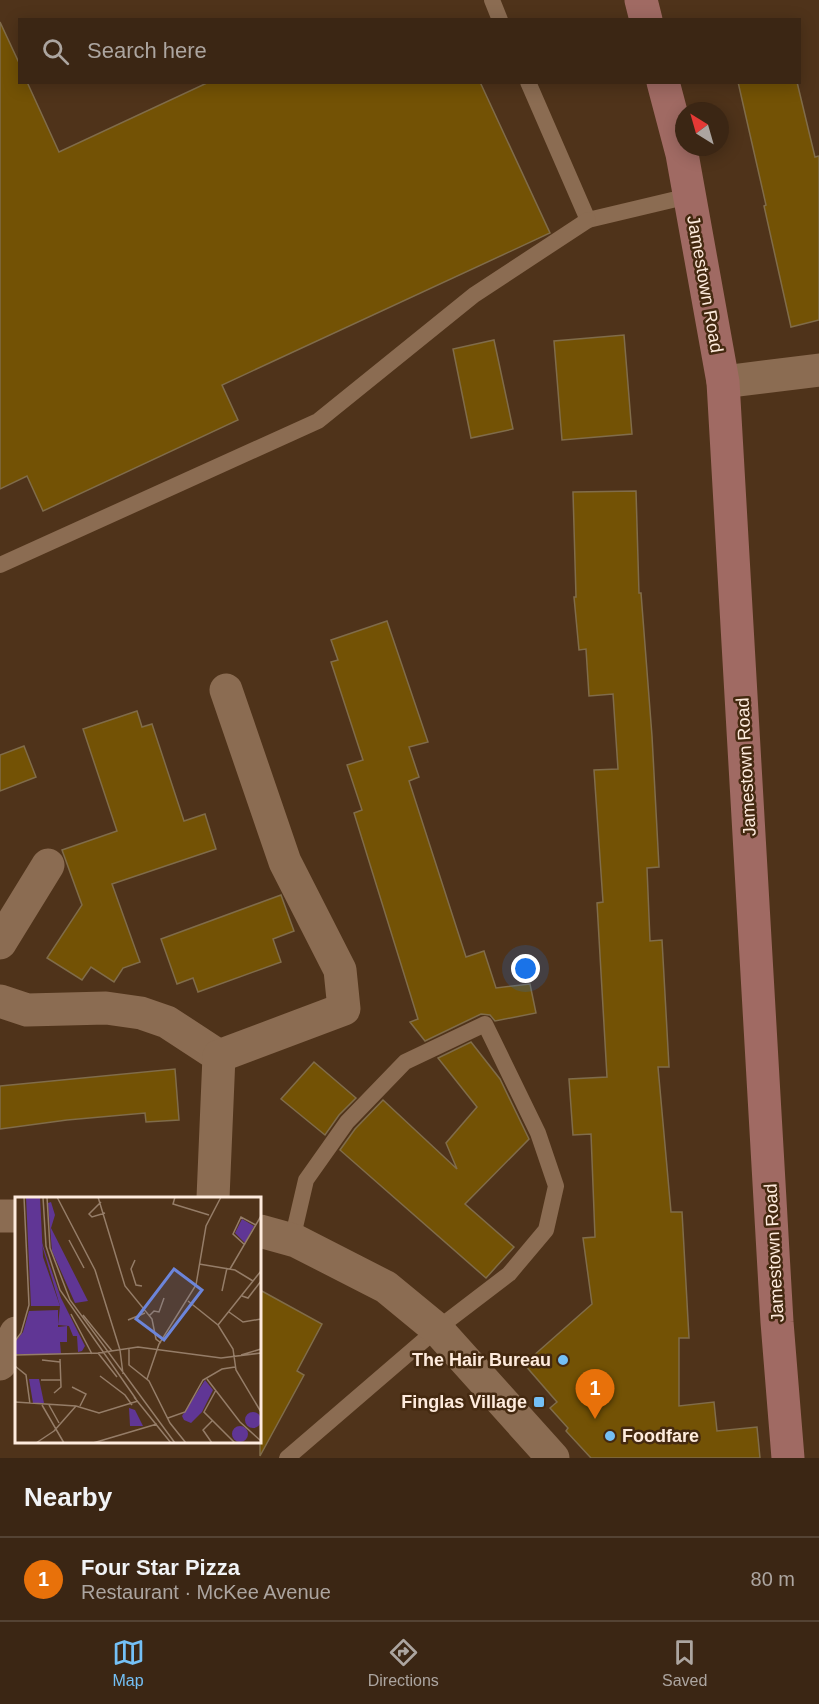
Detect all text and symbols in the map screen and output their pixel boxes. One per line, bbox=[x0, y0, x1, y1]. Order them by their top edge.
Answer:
search box bbox=[18, 18, 801, 84]
icon: search bbox=[39, 35, 72, 68]
text: Search here bbox=[87, 38, 207, 63]
north arrow bbox=[675, 102, 729, 156]
street label: Jamestown Road bbox=[683, 214, 727, 354]
street label: Jamestown Road bbox=[732, 697, 760, 837]
your location bbox=[511, 954, 540, 983]
street label: Jamestown Road bbox=[760, 1183, 788, 1323]
inset map bbox=[15, 1197, 261, 1443]
place label: The Hair Bureau bbox=[412, 1350, 551, 1370]
marker: The Hair Bureau bbox=[556, 1353, 570, 1367]
pin: 1 bbox=[576, 1370, 614, 1419]
place label: Finglas Village bbox=[401, 1392, 527, 1412]
marker: Finglas Village bbox=[532, 1395, 546, 1409]
place label: Foodfare bbox=[622, 1426, 699, 1446]
marker: Foodfare bbox=[603, 1429, 617, 1443]
text: Nearby bbox=[24, 1482, 112, 1512]
text: Four Star Pizza bbox=[81, 1555, 240, 1580]
text: 1 bbox=[38, 1568, 49, 1590]
text: 80 m bbox=[751, 1568, 795, 1590]
text: Restaurant · McKee Avenue bbox=[81, 1581, 331, 1603]
tab: Map bbox=[112, 1636, 145, 1690]
tab: Directions bbox=[368, 1636, 439, 1690]
tab: Saved bbox=[662, 1636, 707, 1690]

